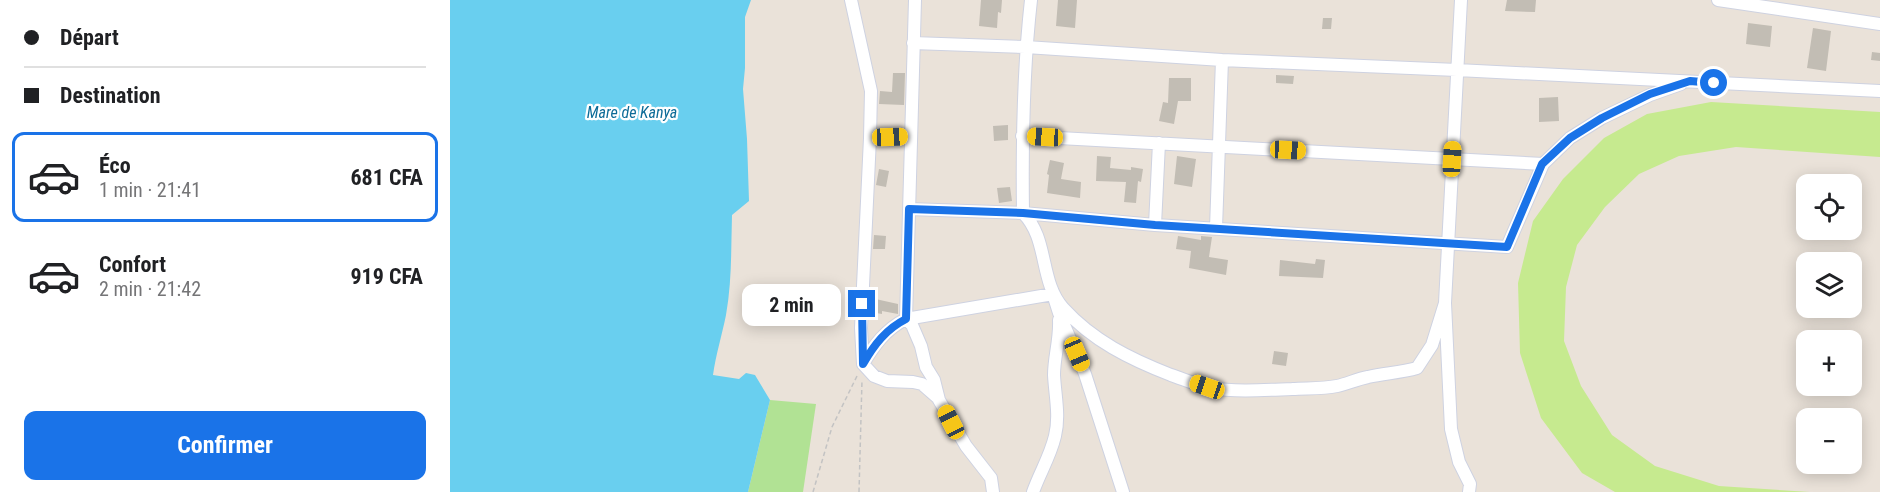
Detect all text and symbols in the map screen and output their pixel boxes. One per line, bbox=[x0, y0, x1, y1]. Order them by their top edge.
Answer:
text: Départ bbox=[60, 25, 119, 50]
route start bbox=[1700, 69, 1727, 96]
text: Destination bbox=[60, 83, 161, 108]
water label: Mare de Kanya bbox=[587, 103, 677, 122]
car bbox=[872, 127, 908, 147]
car bbox=[1027, 127, 1063, 147]
car bbox=[1270, 140, 1306, 160]
car bbox=[1442, 141, 1462, 177]
icon: car bbox=[27, 150, 81, 204]
text: Éco bbox=[99, 153, 131, 178]
text: 681 CFA bbox=[350, 165, 423, 190]
map controls bbox=[1796, 174, 1862, 474]
button: locate bbox=[1796, 174, 1862, 240]
text: 1 min · 21:41 bbox=[99, 178, 201, 202]
icon: car bbox=[27, 249, 81, 303]
text: Confort bbox=[99, 252, 166, 277]
button: layers bbox=[1796, 252, 1862, 318]
text: 919 CFA bbox=[350, 264, 423, 289]
text: 2 min · 21:42 bbox=[99, 277, 201, 301]
callout: 2 min bbox=[742, 283, 841, 325]
route end bbox=[848, 290, 875, 317]
text: 2 min bbox=[769, 293, 814, 317]
button: + bbox=[1796, 330, 1862, 396]
car bbox=[1062, 334, 1092, 374]
car bbox=[1187, 373, 1227, 401]
car bbox=[935, 402, 967, 442]
button: − bbox=[1796, 408, 1862, 474]
button: Confirmer bbox=[24, 411, 426, 480]

